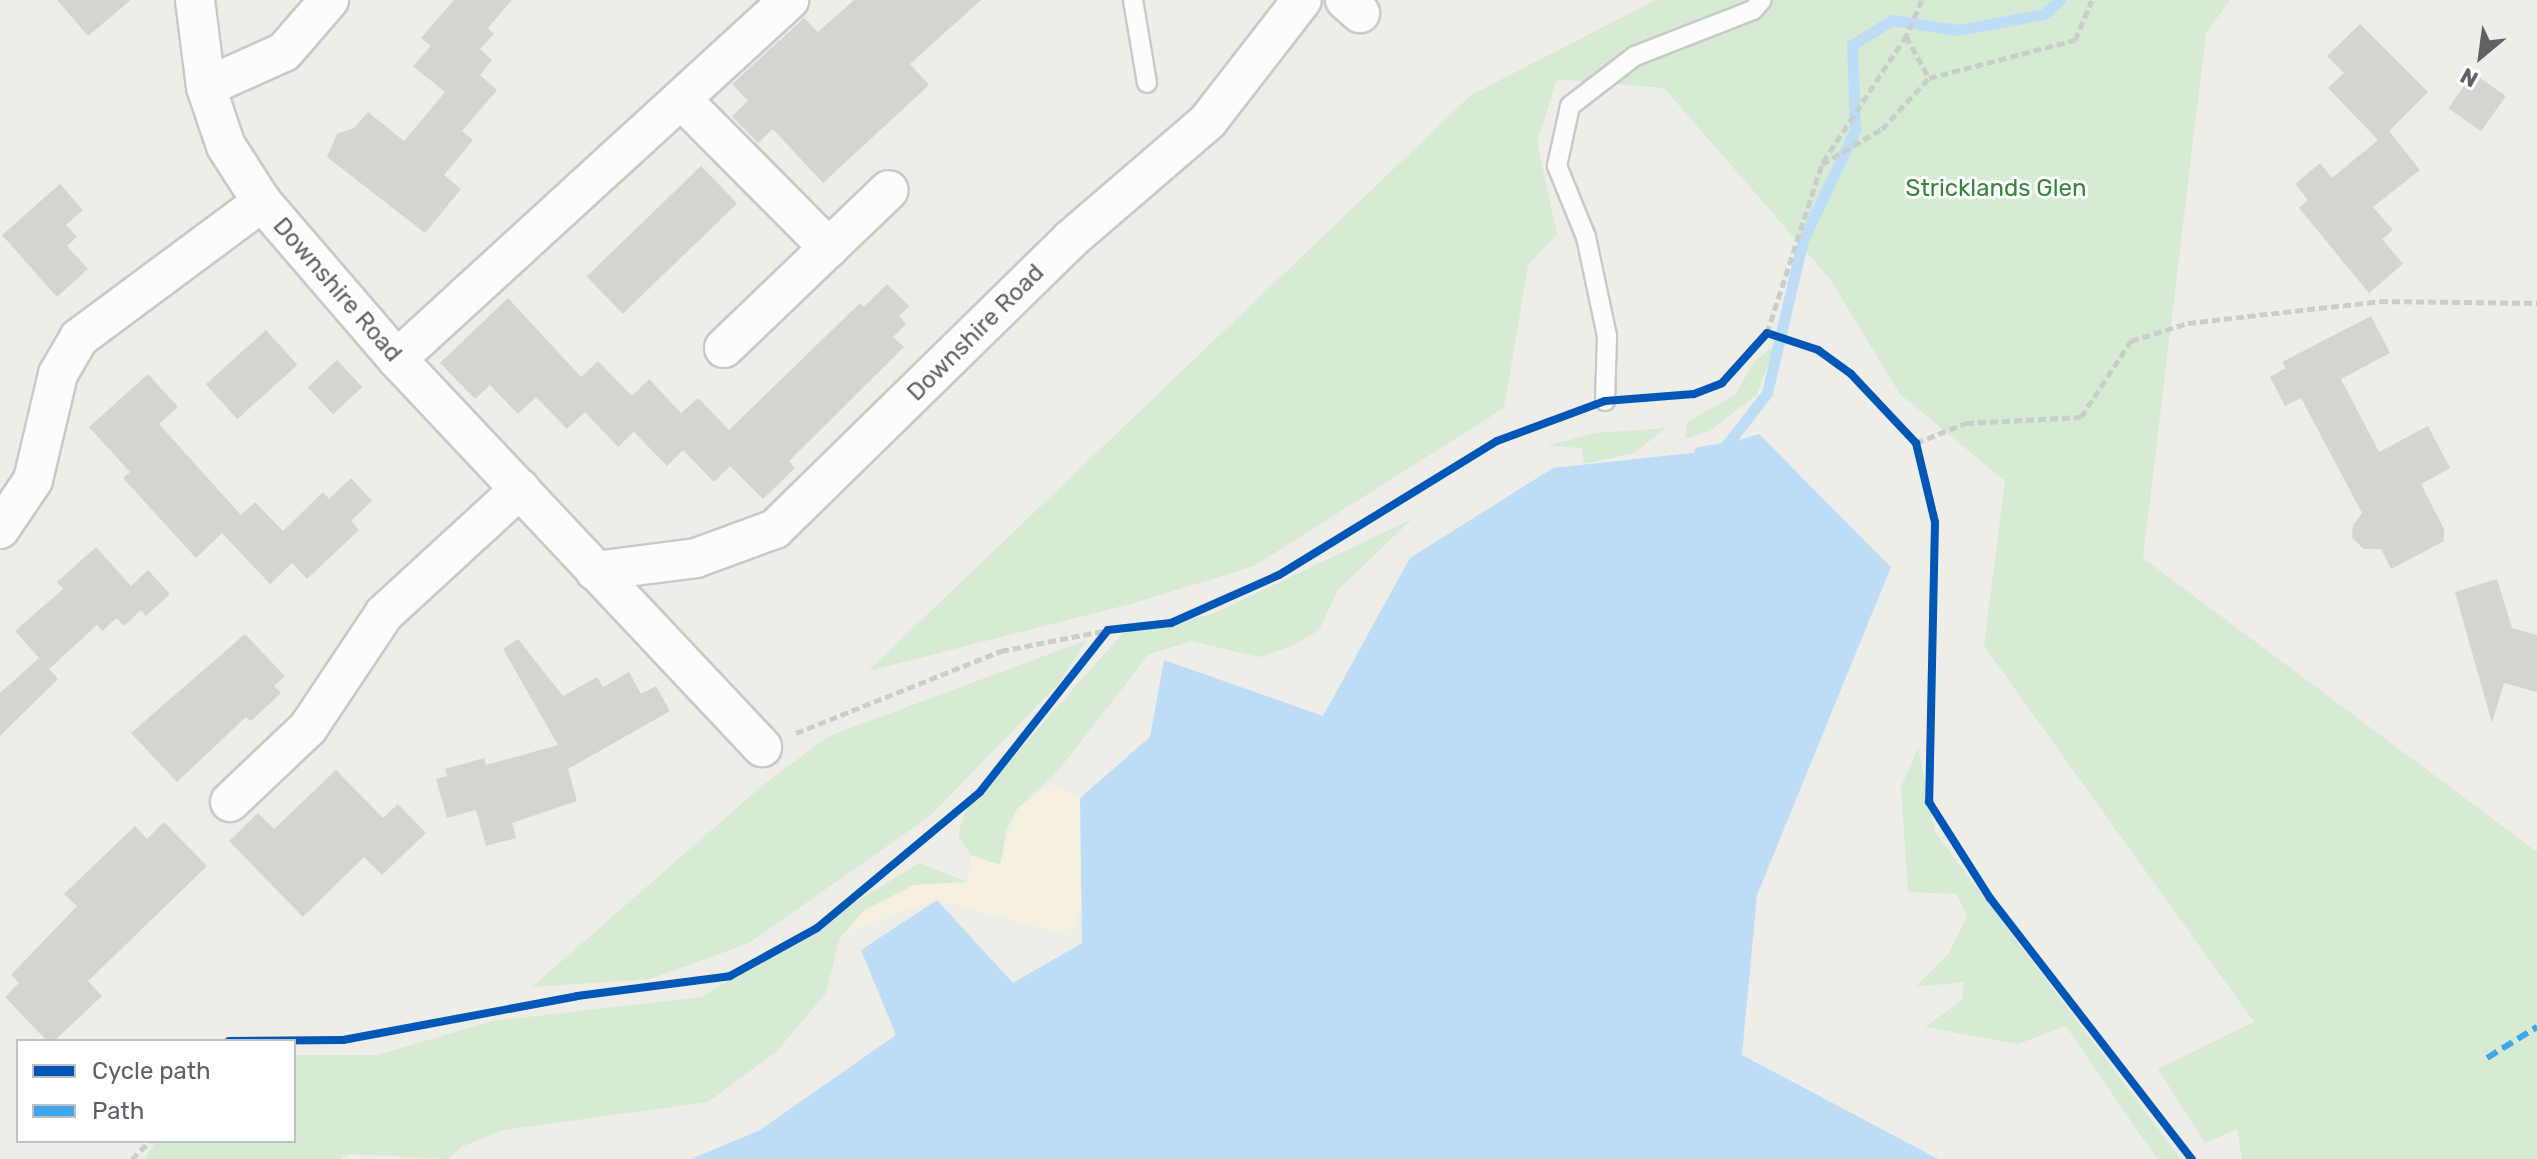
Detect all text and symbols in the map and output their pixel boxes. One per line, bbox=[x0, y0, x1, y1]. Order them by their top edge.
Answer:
north arrow bbox=[2441, 16, 2521, 96]
text: N bbox=[2456, 62, 2483, 93]
park label: Stricklands Glen bbox=[1905, 175, 2087, 203]
street label: Downshire Road bbox=[267, 212, 407, 368]
street label: Downshire Road bbox=[902, 259, 1050, 407]
legend bbox=[16, 1039, 296, 1143]
text: Cycle path bbox=[92, 1057, 211, 1085]
text: Path bbox=[92, 1097, 144, 1125]

